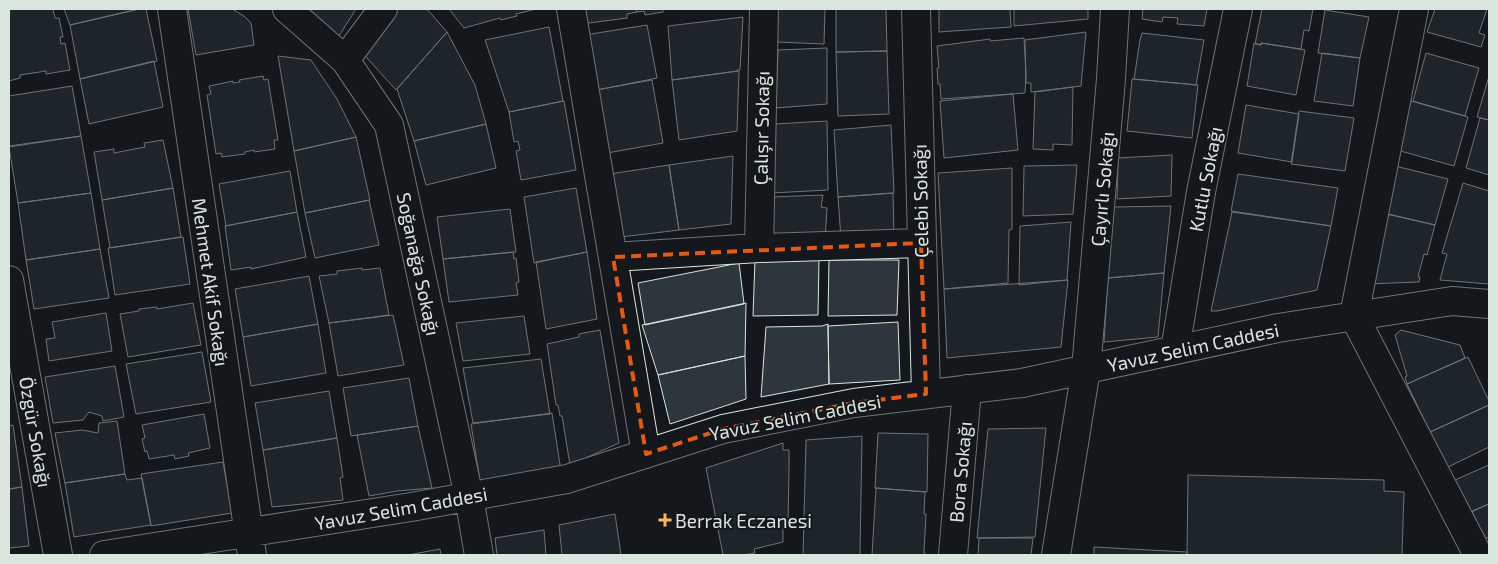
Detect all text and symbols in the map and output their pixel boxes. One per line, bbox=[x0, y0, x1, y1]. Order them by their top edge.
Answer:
street label: Çalışır Sokağı bbox=[749, 71, 774, 185]
street label: Kutlu Sokağı bbox=[1184, 124, 1226, 234]
street label: Çayırlı Sokağı bbox=[1086, 131, 1119, 247]
street label: Çelebi Sokağı bbox=[908, 144, 933, 258]
street label: Soğanağa Sokağı bbox=[393, 190, 445, 338]
street label: Mehmet Akif Sokağı bbox=[188, 196, 234, 368]
street label: Yavuz Selim Caddesi bbox=[1105, 318, 1281, 376]
street label: Özgür Sokağı bbox=[15, 375, 57, 489]
street label: Yavuz Selim Caddesi bbox=[707, 389, 883, 445]
street label: Bora Sokağı bbox=[944, 420, 976, 524]
street label: Yavuz Selim Caddesi bbox=[313, 482, 489, 534]
place label: Berrak Eczanesi bbox=[675, 509, 812, 532]
marker: Berrak Eczanesi bbox=[659, 514, 671, 526]

